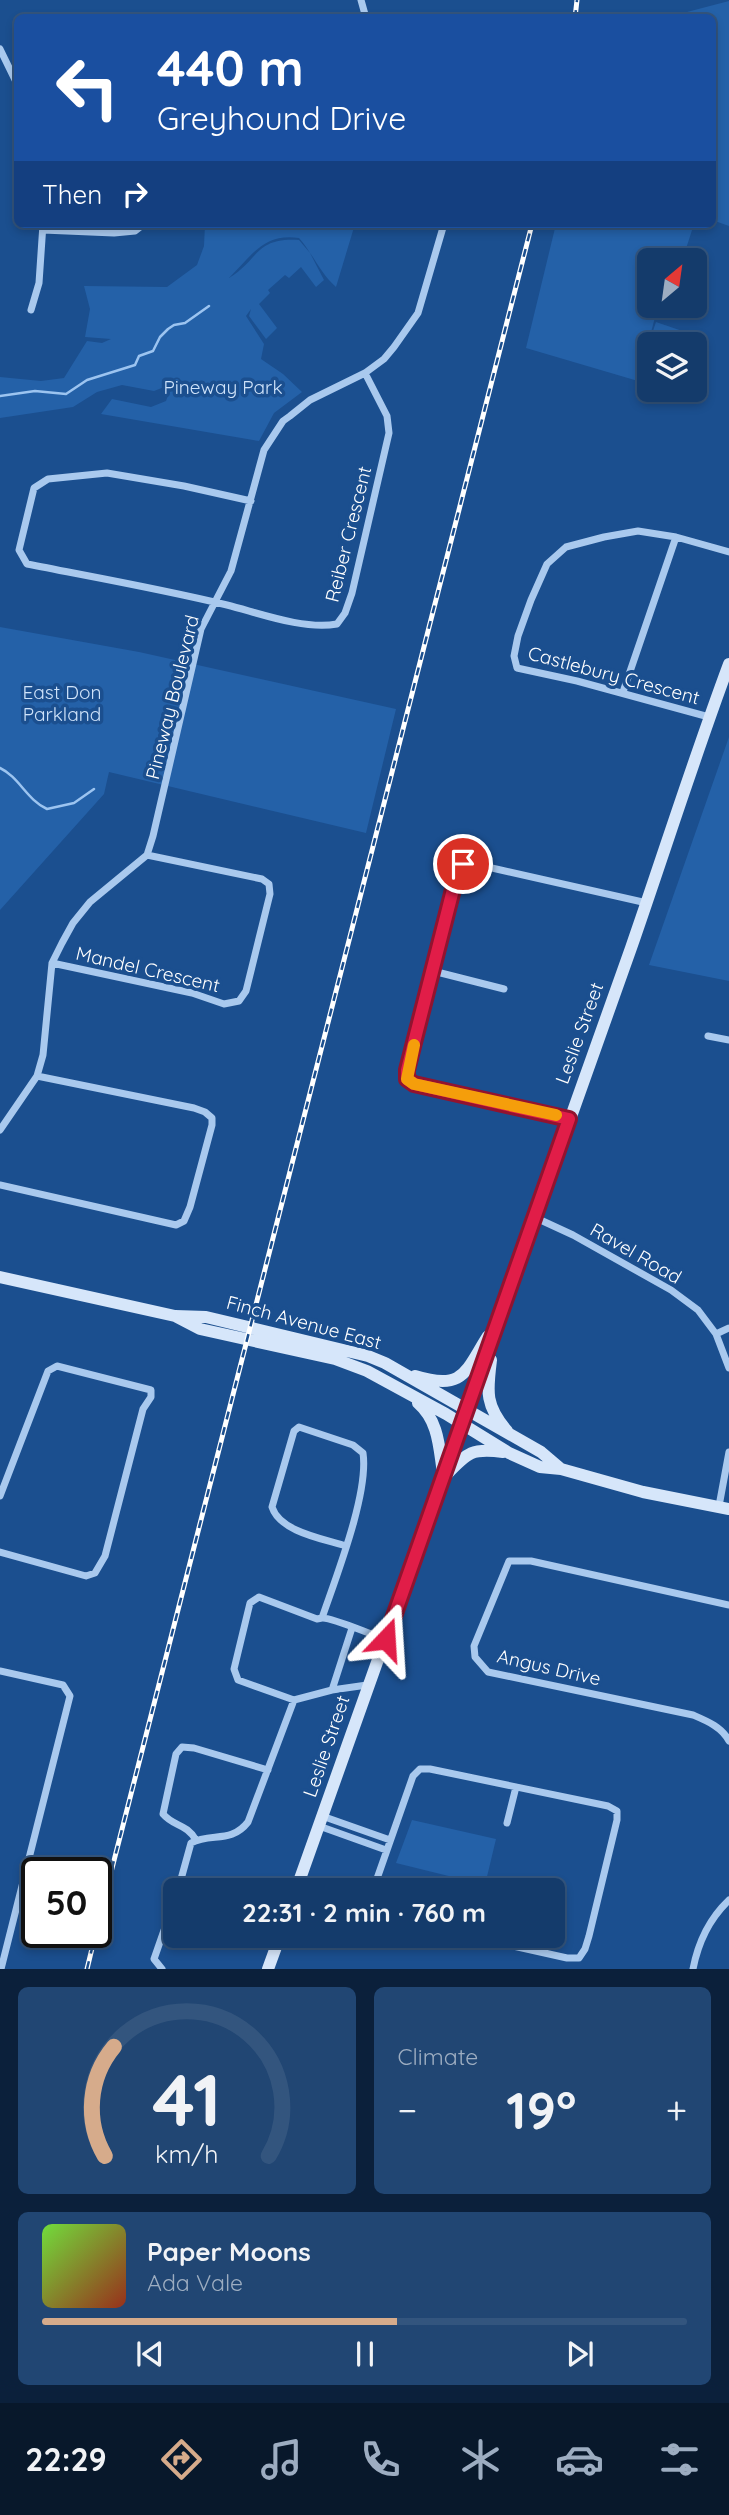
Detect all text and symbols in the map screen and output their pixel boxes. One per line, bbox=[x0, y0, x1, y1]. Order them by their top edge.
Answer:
text: 440 m bbox=[157, 37, 304, 98]
icon: left bbox=[42, 42, 133, 133]
text: Greyhound Drive bbox=[157, 98, 406, 138]
icon: right bbox=[116, 175, 154, 213]
text: Then bbox=[42, 178, 102, 211]
north arrow bbox=[637, 248, 707, 318]
map controls bbox=[637, 248, 707, 402]
button: layers bbox=[637, 332, 707, 402]
park label: Pineway Park bbox=[163, 375, 283, 399]
street label: Reiber Crescent bbox=[320, 464, 376, 604]
street label: Pineway Boulevard bbox=[140, 612, 204, 782]
street label: Castlebury Crescent bbox=[526, 641, 702, 709]
park label: East Don Parkland bbox=[22, 680, 102, 726]
pin bbox=[433, 834, 493, 894]
icon: arrive bbox=[444, 845, 482, 883]
street label: Mandel Crescent bbox=[74, 941, 222, 997]
street label: Leslie Street bbox=[550, 979, 608, 1087]
street label: Ravel Road bbox=[586, 1217, 686, 1289]
street label: Finch Avenue East bbox=[224, 1290, 384, 1354]
position arrow bbox=[349, 1602, 423, 1676]
street label: Angus Drive bbox=[495, 1643, 603, 1691]
street label: Leslie Street bbox=[297, 1692, 355, 1800]
speed limit sign: 50 bbox=[21, 1857, 112, 1948]
text: 22:31 · 2 min · 760 m bbox=[242, 1896, 486, 1929]
text: Climate bbox=[398, 2042, 478, 2071]
text: 41 bbox=[152, 2054, 221, 2145]
text: 19° bbox=[506, 2077, 577, 2142]
text: − bbox=[398, 2086, 417, 2134]
text: + bbox=[666, 2086, 687, 2134]
text: km/h bbox=[155, 2138, 218, 2169]
text: Paper Moons bbox=[147, 2235, 311, 2268]
text: Ada Vale bbox=[147, 2268, 243, 2297]
icon: previous bbox=[131, 2335, 169, 2373]
icon: pause bbox=[346, 2335, 384, 2373]
icon: next bbox=[561, 2335, 599, 2373]
icon: directions bbox=[157, 2435, 206, 2484]
icon: music bbox=[257, 2435, 306, 2484]
icon: phone bbox=[356, 2435, 405, 2484]
icon: climate bbox=[456, 2435, 505, 2484]
icon: car bbox=[555, 2435, 604, 2484]
icon: filters bbox=[655, 2435, 704, 2484]
text: 22:29 bbox=[25, 2439, 107, 2479]

